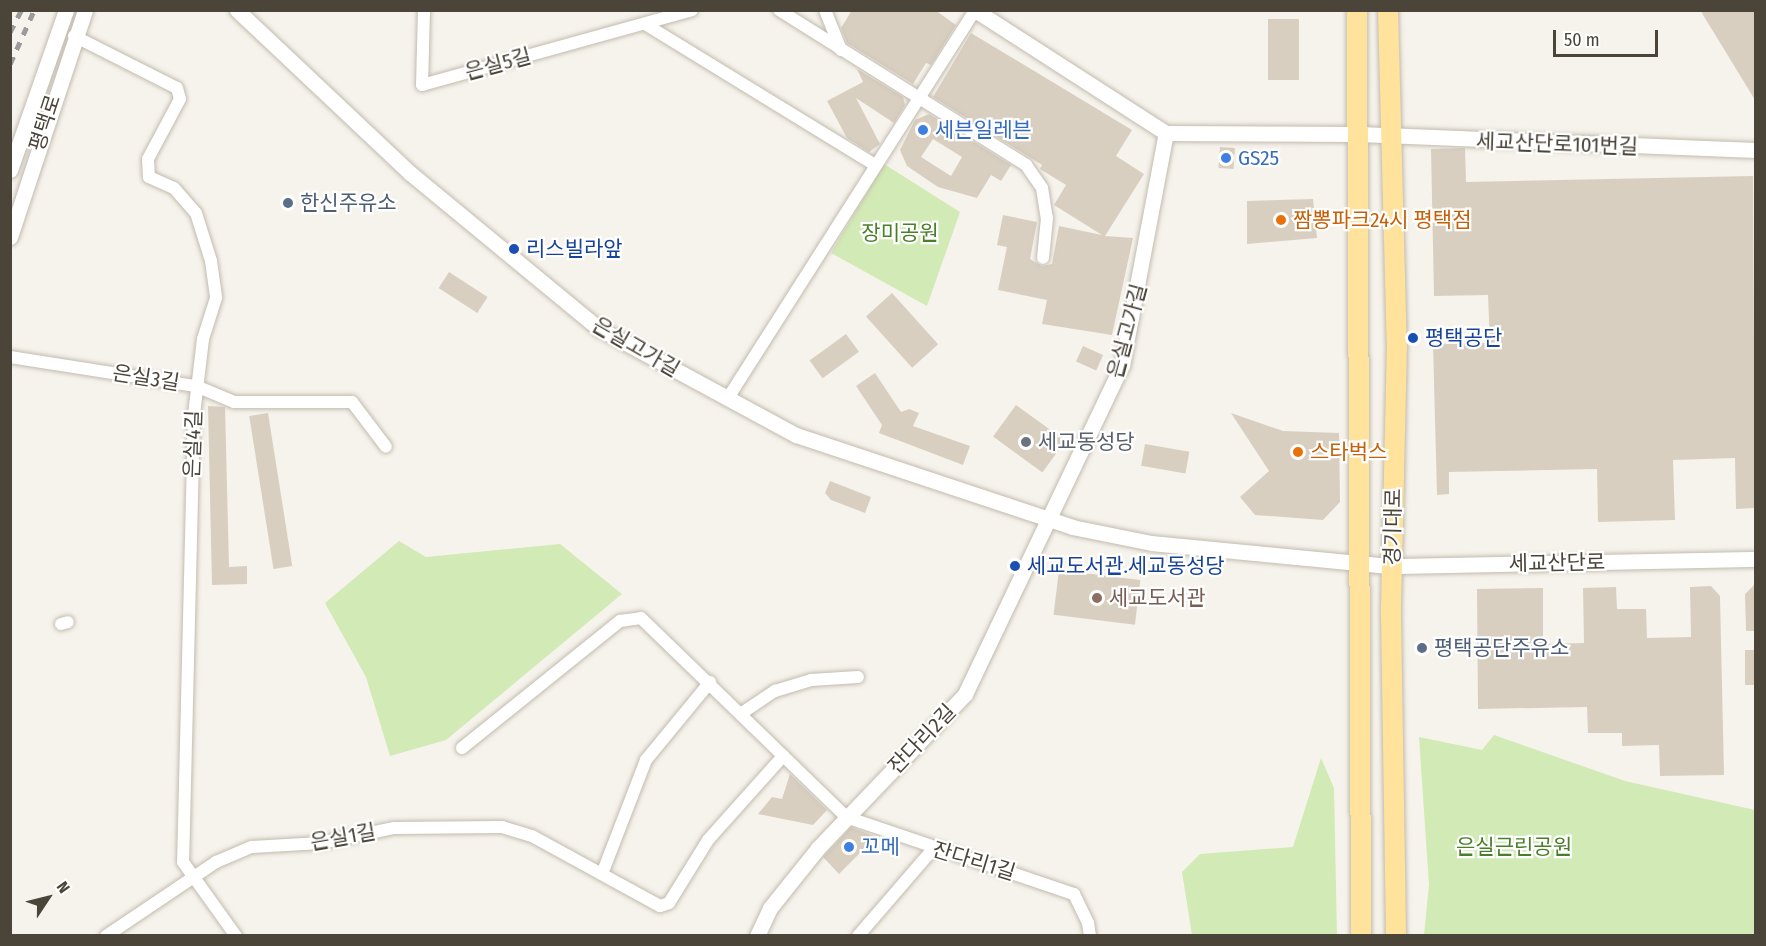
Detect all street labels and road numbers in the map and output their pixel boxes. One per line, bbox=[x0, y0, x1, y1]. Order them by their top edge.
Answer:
street label: 은실5길 bbox=[462, 43, 534, 85]
street label: 평택로 bbox=[24, 92, 66, 154]
street label: 세교산단로101번길 bbox=[1476, 129, 1638, 159]
street label: 은실고가길 bbox=[1102, 281, 1152, 381]
street label: 은실고가길 bbox=[588, 312, 684, 382]
street label: 은실3길 bbox=[111, 360, 181, 396]
street label: 은실4길 bbox=[179, 410, 207, 478]
street label: 경기대로 bbox=[1380, 488, 1406, 566]
street label: 세교산단로 bbox=[1508, 550, 1606, 576]
street label: 잔다리2길 bbox=[883, 699, 961, 779]
street label: 은실1길 bbox=[308, 819, 378, 855]
street label: 잔다리1길 bbox=[929, 836, 1019, 886]

